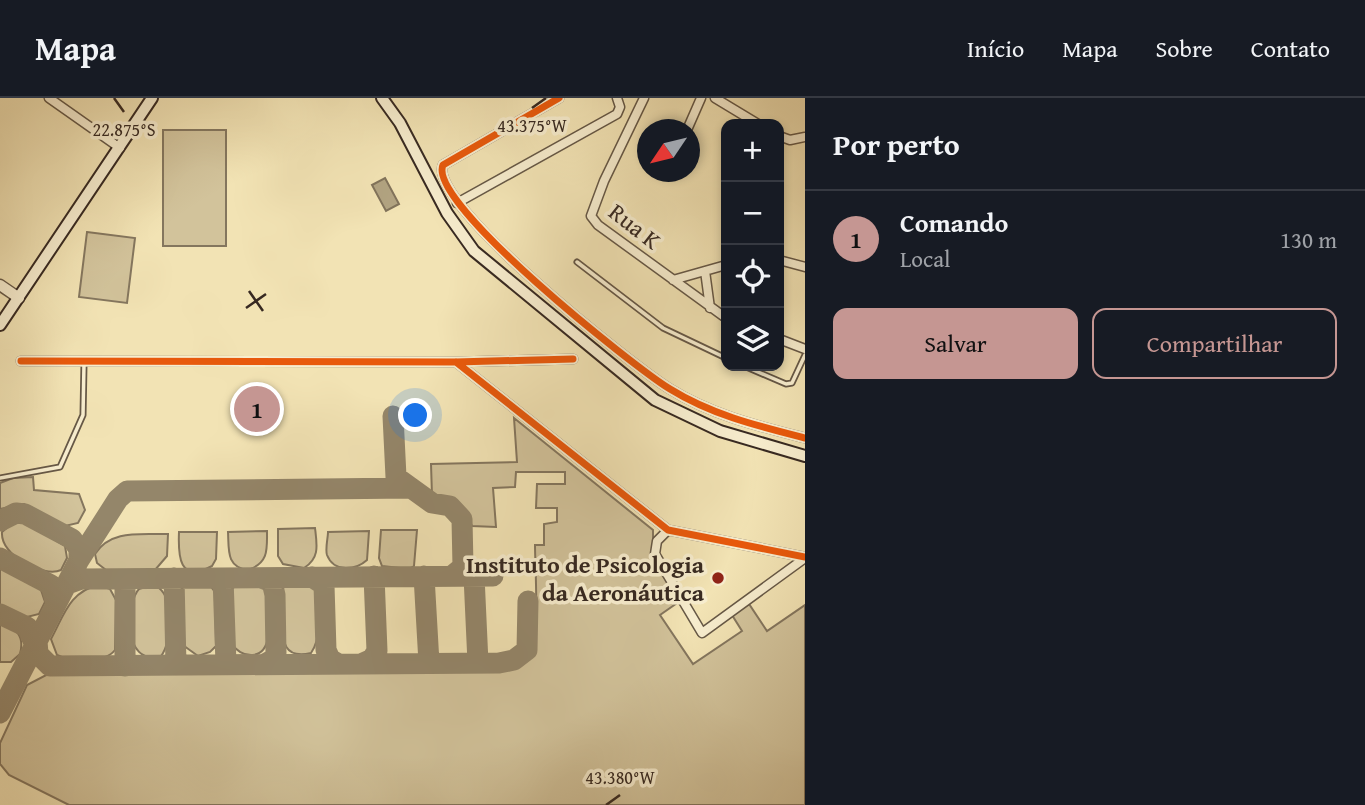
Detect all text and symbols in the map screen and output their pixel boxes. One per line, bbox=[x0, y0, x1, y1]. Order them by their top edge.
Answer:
text: Mapa bbox=[35, 24, 116, 72]
text: Início bbox=[967, 31, 1024, 66]
text: Mapa bbox=[1062, 31, 1118, 66]
text: Sobre bbox=[1156, 31, 1213, 66]
text: Contato bbox=[1251, 31, 1330, 66]
text: 43.375°W bbox=[497, 112, 567, 139]
text: 22.875°S bbox=[93, 116, 156, 143]
north arrow bbox=[637, 119, 700, 182]
map controls bbox=[721, 119, 784, 371]
button: + bbox=[721, 119, 784, 182]
text: Por perto bbox=[833, 122, 960, 166]
button: − bbox=[721, 182, 784, 245]
street label: Rua K bbox=[602, 194, 669, 258]
text: Comando bbox=[900, 203, 1008, 242]
text: 1 bbox=[850, 223, 862, 256]
text: 130 m bbox=[1280, 223, 1337, 256]
text: Local bbox=[900, 242, 950, 275]
button: locate bbox=[721, 245, 784, 308]
button: layers bbox=[721, 308, 784, 371]
button: Salvar bbox=[833, 308, 1078, 379]
button: Compartilhar bbox=[1092, 308, 1337, 379]
pin: 1 bbox=[234, 383, 280, 435]
your location bbox=[398, 398, 432, 432]
place label: Instituto de Psicologia da Aeronáutica bbox=[466, 547, 705, 610]
marker: Instituto de Psicologia da Aeronáutica bbox=[710, 570, 726, 586]
text: 43.380°W bbox=[585, 764, 655, 791]

